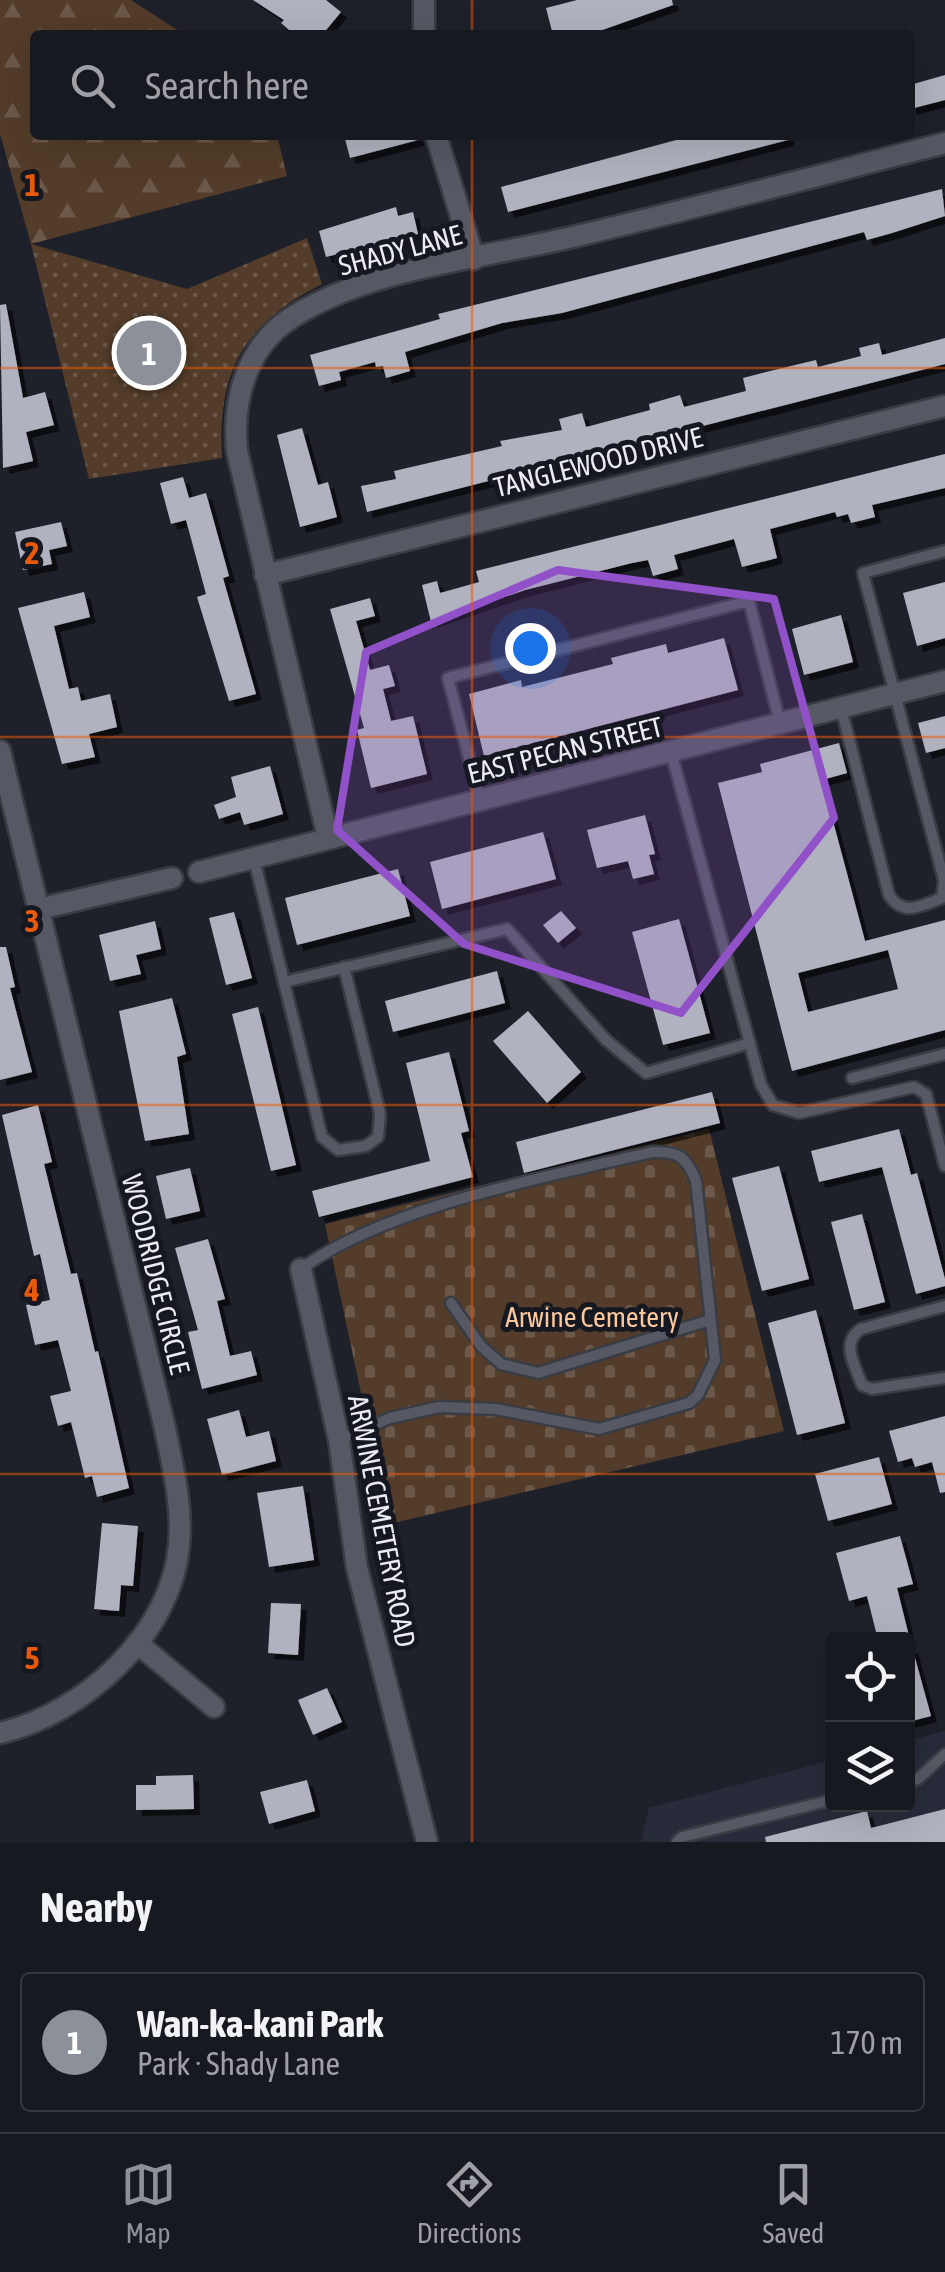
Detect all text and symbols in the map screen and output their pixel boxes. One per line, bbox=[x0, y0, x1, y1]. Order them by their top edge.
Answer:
search box bbox=[30, 30, 915, 140]
icon: search bbox=[65, 58, 120, 113]
text: Search here bbox=[145, 64, 309, 107]
text: 1 bbox=[24, 166, 40, 203]
street label: SHADY LANE bbox=[335, 218, 465, 282]
pin: 1 bbox=[116, 316, 182, 390]
street label: TANGLEWOOD DRIVE bbox=[490, 421, 706, 503]
text: 2 bbox=[24, 534, 40, 571]
your location bbox=[505, 623, 556, 674]
street label: EAST PECAN STREET bbox=[464, 710, 666, 790]
text: 3 bbox=[24, 902, 40, 939]
street label: WOODRIDGE CIRCLE bbox=[116, 1171, 196, 1377]
text: 4 bbox=[23, 1271, 40, 1308]
park label: Arwine Cemetery bbox=[505, 1301, 679, 1333]
street label: ARWINE CEMETERY ROAD bbox=[342, 1392, 422, 1650]
map controls bbox=[825, 1632, 915, 1812]
button: locate bbox=[825, 1632, 915, 1722]
text: 5 bbox=[24, 1639, 40, 1676]
button: layers bbox=[825, 1722, 915, 1812]
text: Nearby bbox=[40, 1883, 153, 1931]
text: Wan-ka-kani Park bbox=[137, 2002, 383, 2045]
text: 1 bbox=[67, 2024, 82, 2061]
text: 170 m bbox=[830, 2024, 903, 2061]
text: Park · Shady Lane bbox=[137, 2045, 340, 2082]
tab: Map bbox=[121, 2157, 176, 2249]
tab: Directions bbox=[417, 2157, 521, 2249]
tab: Saved bbox=[763, 2157, 824, 2249]

